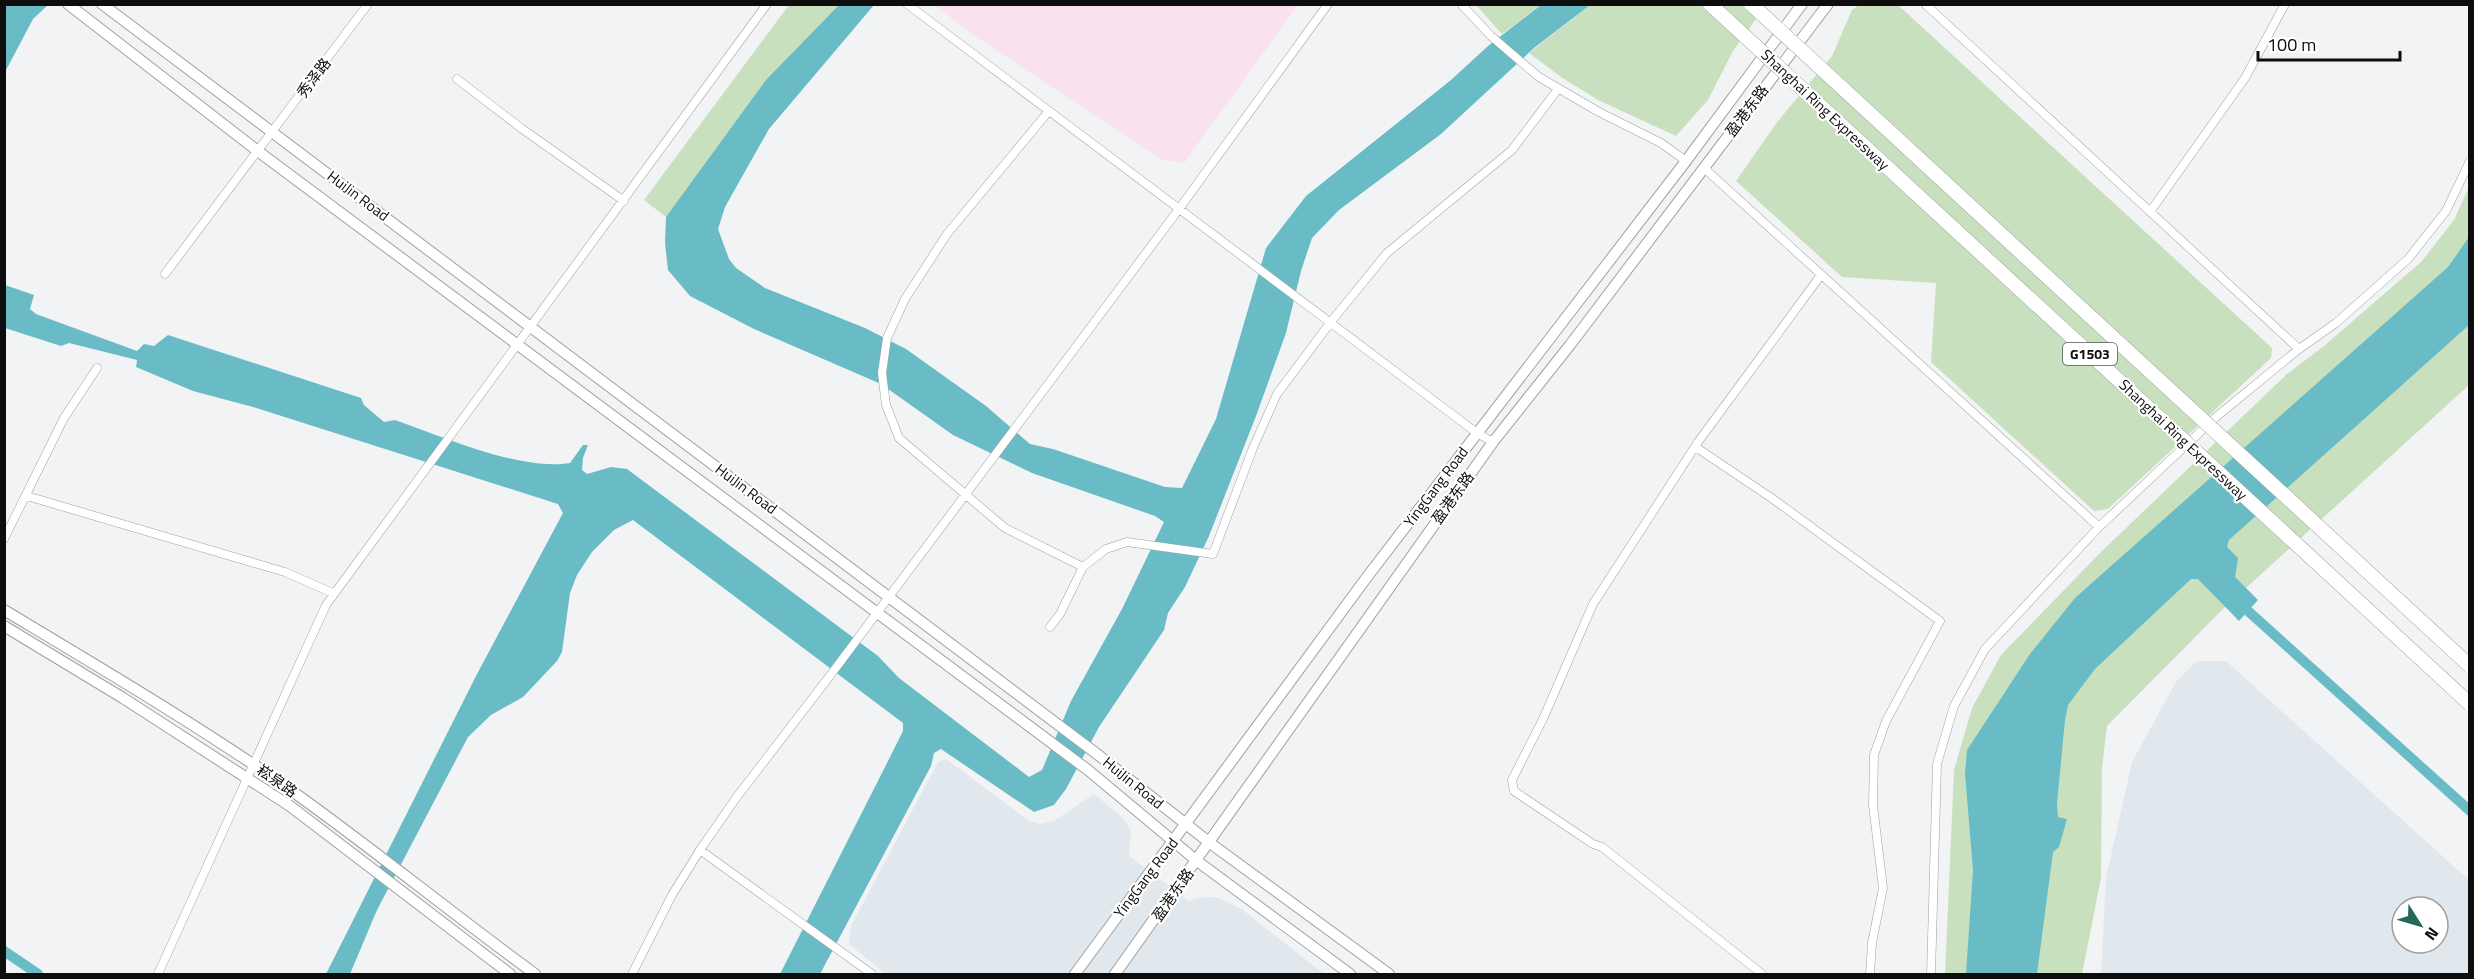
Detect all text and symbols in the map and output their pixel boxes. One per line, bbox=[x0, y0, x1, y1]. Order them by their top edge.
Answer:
scale bar bbox=[2258, 24, 2400, 62]
text: 100 m bbox=[2267, 31, 2316, 58]
street label: Shanghai Ring Expressway bbox=[1756, 44, 1895, 176]
street label: 秀泽路 bbox=[291, 53, 336, 103]
street label: 盈港东路 bbox=[1719, 80, 1774, 142]
street label: HuiJin Road bbox=[322, 165, 394, 227]
road number: G1503 bbox=[2063, 343, 2117, 365]
street label: Shanghai Ring Expressway bbox=[2114, 374, 2253, 506]
street label: YingGang Road bbox=[1398, 442, 1473, 532]
street label: HuiJin Road bbox=[710, 458, 782, 520]
street label: 盈港东路 bbox=[1426, 467, 1480, 529]
street label: HuiJin Road bbox=[1098, 751, 1169, 814]
street label: 崧泉路 bbox=[252, 758, 302, 803]
street label: YingGang Road bbox=[1108, 833, 1183, 923]
street label: 盈港东路 bbox=[1146, 864, 1199, 926]
north arrow bbox=[2390, 895, 2450, 955]
text: N bbox=[2419, 922, 2445, 946]

